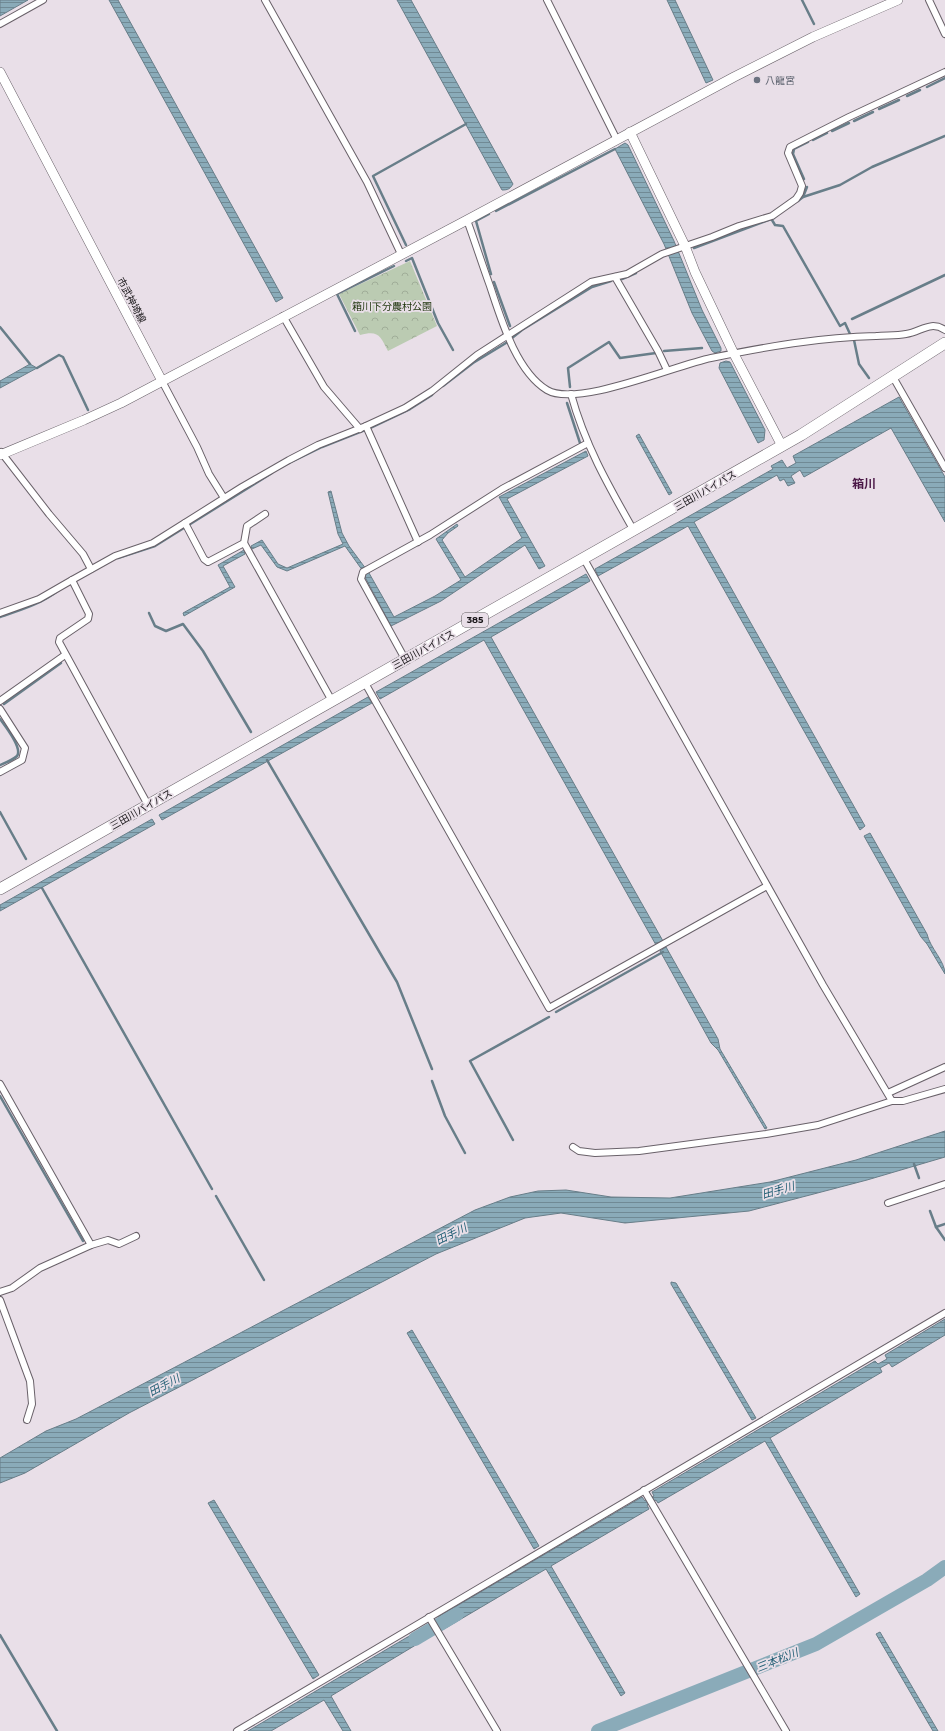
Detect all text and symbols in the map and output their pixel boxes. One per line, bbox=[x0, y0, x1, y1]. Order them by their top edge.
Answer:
place label: 八龍宮 bbox=[765, 74, 795, 87]
marker: 八龍宮 bbox=[752, 75, 762, 85]
street label: 市武神埼線 bbox=[114, 275, 149, 325]
park label: 箱川下分農村公園 bbox=[352, 300, 432, 313]
street label: 三田川バイパス bbox=[672, 467, 739, 514]
district label: 箱川 bbox=[852, 476, 876, 491]
road number: 385 bbox=[462, 613, 488, 627]
street label: 三田川バイパス bbox=[390, 627, 457, 672]
street label: 三田川バイパス bbox=[108, 786, 175, 833]
water label: 田手川 bbox=[760, 1178, 797, 1201]
water label: 田手川 bbox=[433, 1220, 470, 1248]
water label: 田手川 bbox=[146, 1371, 183, 1399]
water label: 三本松川 bbox=[754, 1645, 801, 1675]

